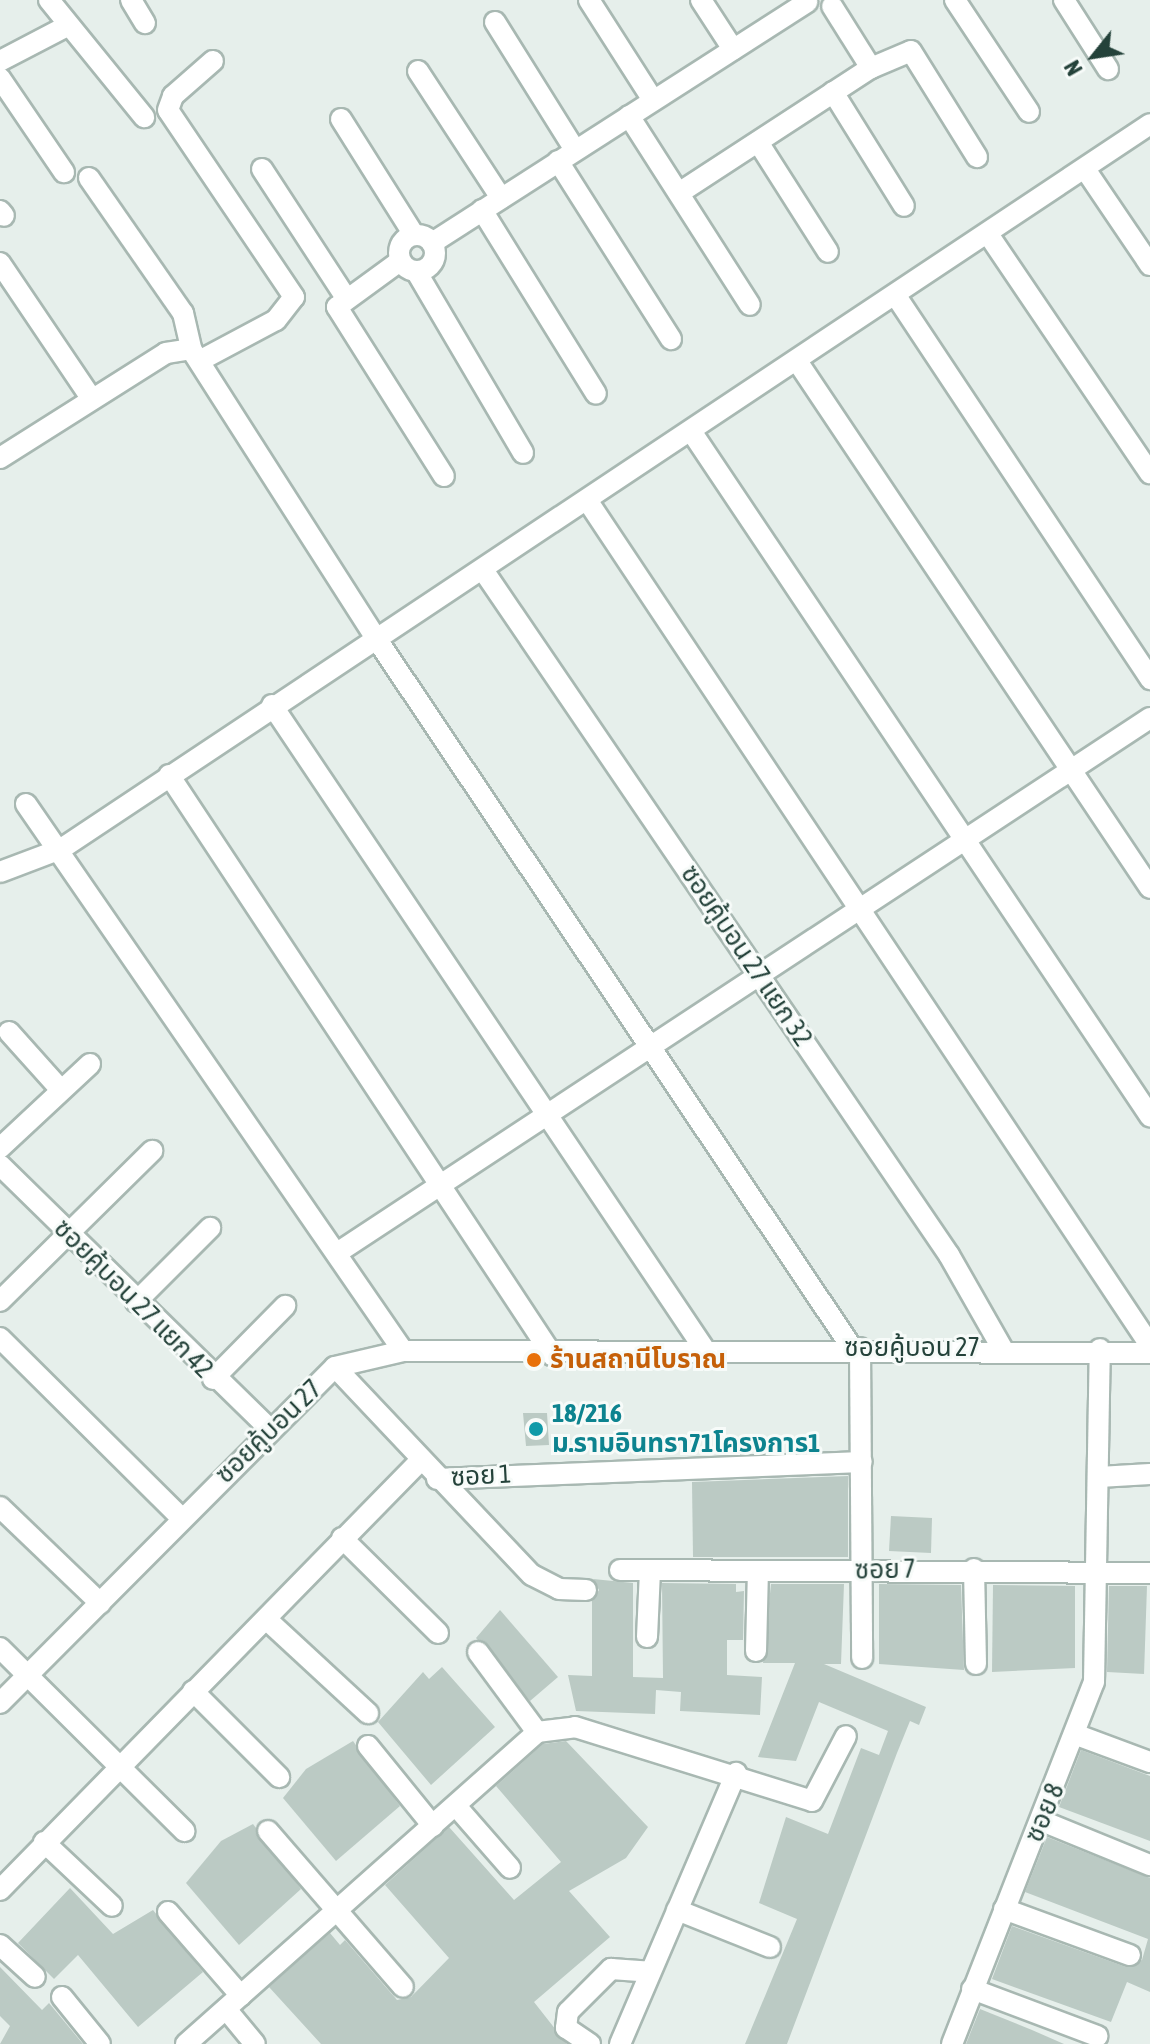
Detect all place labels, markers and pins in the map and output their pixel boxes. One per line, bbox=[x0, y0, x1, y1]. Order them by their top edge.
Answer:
place label: ร้านสถานีโบราณ bbox=[550, 1344, 726, 1376]
marker: ร้านสถานีโบราณ bbox=[525, 1351, 543, 1369]
place label: 18/216 ม.รามอินทรา71โครงการ1 bbox=[552, 1398, 820, 1460]
marker: 18/216 ม.รามอินทรา71โครงการ1 bbox=[527, 1420, 545, 1438]

